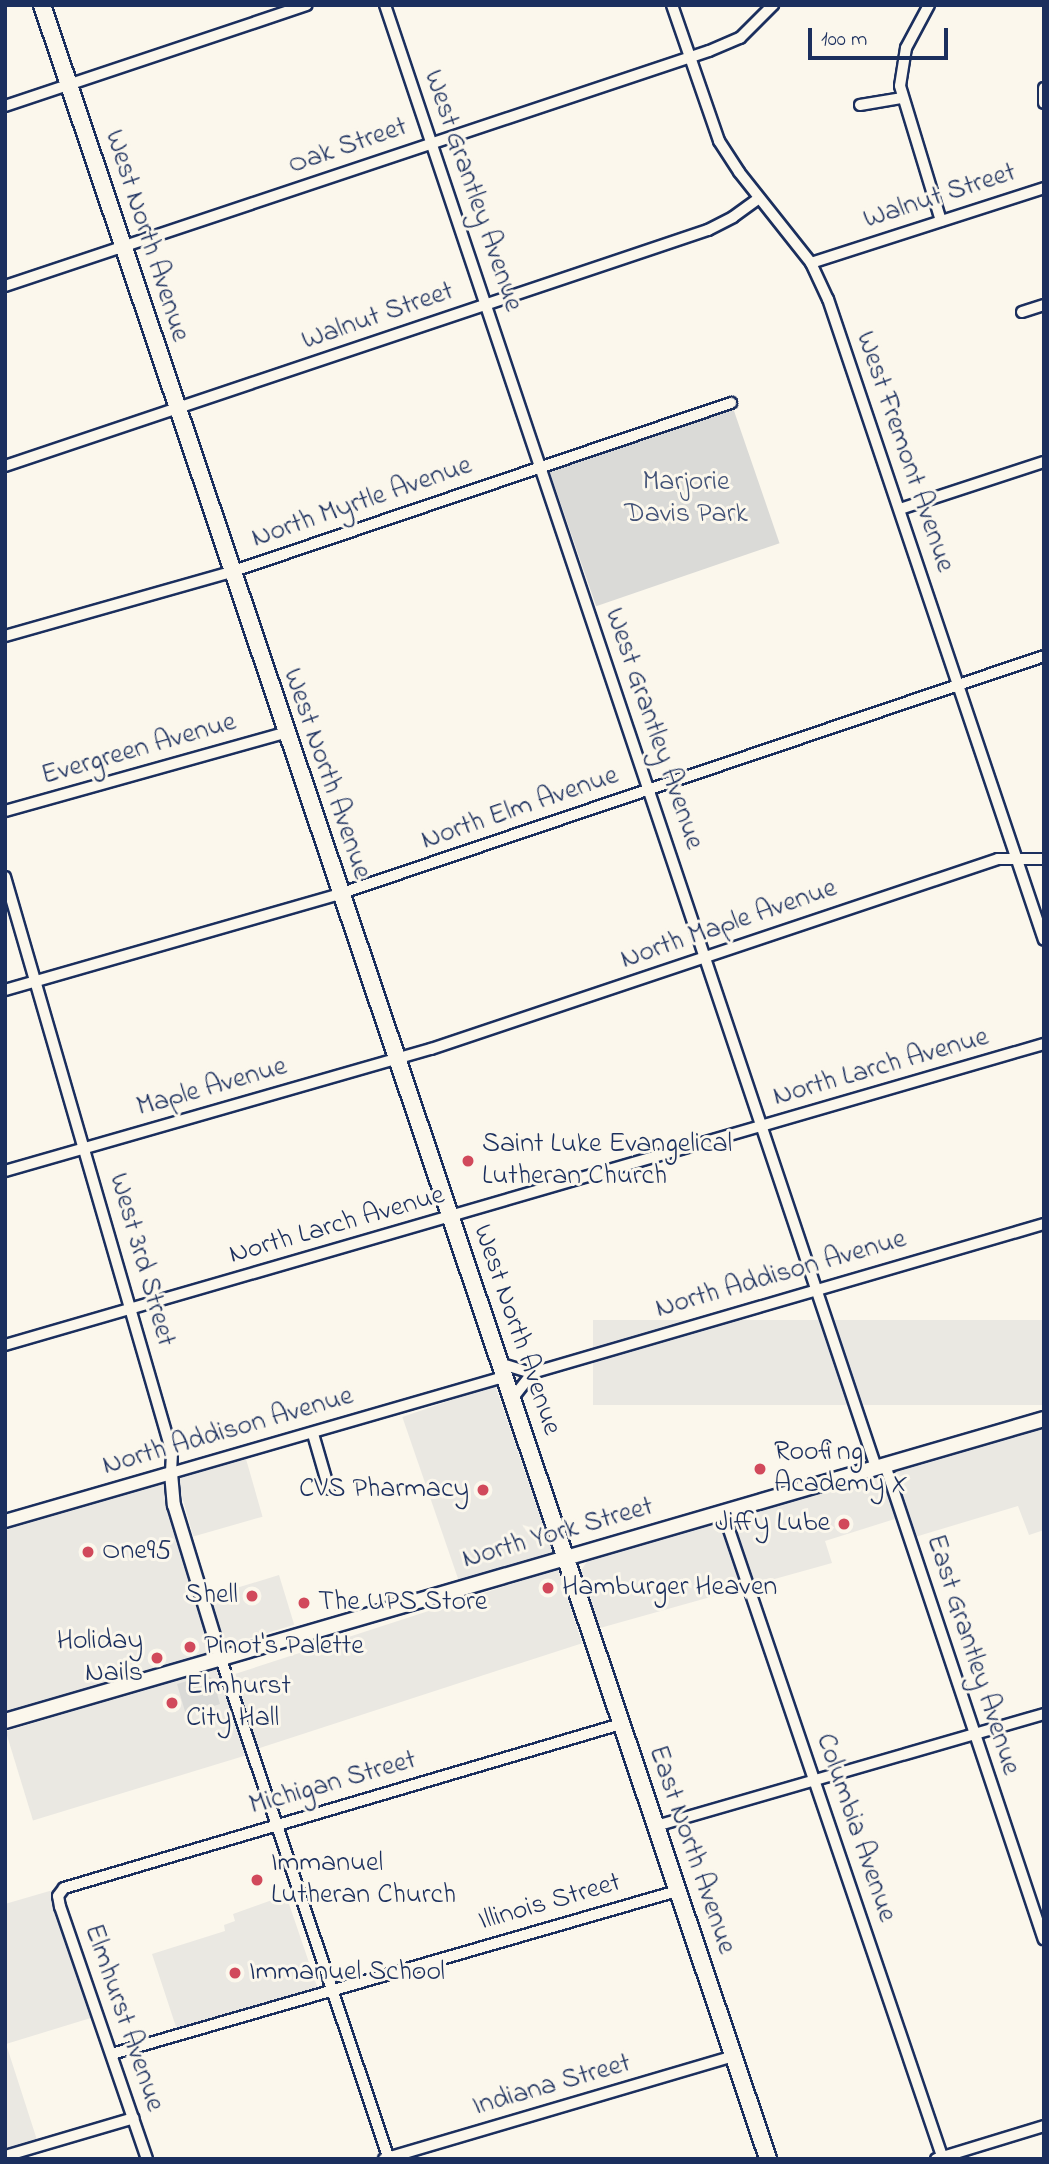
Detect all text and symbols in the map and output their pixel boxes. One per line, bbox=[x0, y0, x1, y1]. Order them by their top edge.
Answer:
scale bar bbox=[811, 14, 951, 58]
text: 100 m bbox=[821, 25, 867, 55]
street label: West Grantley Avenue bbox=[415, 66, 529, 316]
street label: Oak Street bbox=[284, 111, 412, 183]
street label: West North Avenue bbox=[96, 126, 196, 346]
street label: Walnut Street bbox=[860, 157, 1020, 237]
street label: Walnut Street bbox=[298, 275, 458, 359]
street label: West Fremont Avenue bbox=[847, 327, 961, 577]
street label: North Myrtle Avenue bbox=[248, 450, 476, 556]
park label: Marjorie Davis Park bbox=[624, 466, 748, 532]
street label: West Grantley Avenue bbox=[596, 604, 710, 854]
street label: West North Avenue bbox=[274, 664, 378, 884]
street label: Evergreen Avenue bbox=[38, 706, 240, 794]
street label: North Elm Avenue bbox=[417, 760, 623, 858]
street label: North Maple Avenue bbox=[617, 872, 841, 978]
street label: North Larch Avenue bbox=[769, 1021, 993, 1115]
street label: Maple Avenue bbox=[133, 1051, 291, 1125]
place label: Saint Luke Evangelical Lutheran Church bbox=[482, 1128, 732, 1194]
marker: Saint Luke Evangelical Lutheran Church bbox=[460, 1153, 476, 1169]
street label: West 3rd Street bbox=[100, 1170, 182, 1350]
street label: North Larch Avenue bbox=[225, 1179, 449, 1273]
street label: West North Avenue bbox=[464, 1220, 568, 1440]
street label: North Addison Avenue bbox=[652, 1223, 910, 1327]
street label: North Addison Avenue bbox=[99, 1380, 357, 1484]
place label: Roofing Academy X bbox=[774, 1436, 908, 1502]
marker: Roofing Academy X bbox=[752, 1461, 768, 1477]
place label: CVS Pharmacy bbox=[299, 1473, 469, 1507]
marker: CVS Pharmacy bbox=[475, 1482, 491, 1498]
street label: North York Street bbox=[459, 1491, 657, 1577]
place label: Jiffy Lube bbox=[715, 1507, 830, 1541]
marker: Jiffy Lube bbox=[836, 1516, 852, 1532]
street label: East Grantley Avenue bbox=[917, 1531, 1027, 1779]
place label: One95 bbox=[102, 1535, 171, 1569]
marker: One95 bbox=[80, 1544, 96, 1560]
place label: Hamburger Heaven bbox=[562, 1571, 777, 1605]
place label: Shell bbox=[185, 1579, 238, 1613]
marker: Hamburger Heaven bbox=[540, 1580, 556, 1596]
place label: The UPS Store bbox=[318, 1586, 487, 1620]
marker: Shell bbox=[244, 1588, 260, 1604]
marker: The UPS Store bbox=[296, 1595, 312, 1611]
place label: Holiday Nails bbox=[57, 1625, 143, 1691]
place label: Pinot's Palette bbox=[204, 1630, 364, 1664]
marker: Pinot's Palette bbox=[182, 1639, 198, 1655]
marker: Holiday Nails bbox=[149, 1650, 165, 1666]
place label: Elmhurst City Hall bbox=[186, 1670, 291, 1736]
marker: Elmhurst City Hall bbox=[164, 1695, 180, 1711]
street label: Columbia Avenue bbox=[807, 1729, 903, 1927]
street label: East North Avenue bbox=[640, 1741, 742, 1959]
street label: Michigan Street bbox=[246, 1744, 420, 1824]
place label: Immanuel Lutheran Church bbox=[271, 1847, 456, 1913]
street label: Illinois Street bbox=[475, 1867, 625, 1939]
marker: Immanuel Lutheran Church bbox=[249, 1872, 265, 1888]
street label: Elmhurst Avenue bbox=[75, 1920, 171, 2116]
place label: Immanuel School bbox=[249, 1956, 445, 1990]
marker: Immanuel School bbox=[227, 1965, 243, 1981]
street label: Indiana Street bbox=[469, 2047, 635, 2125]

